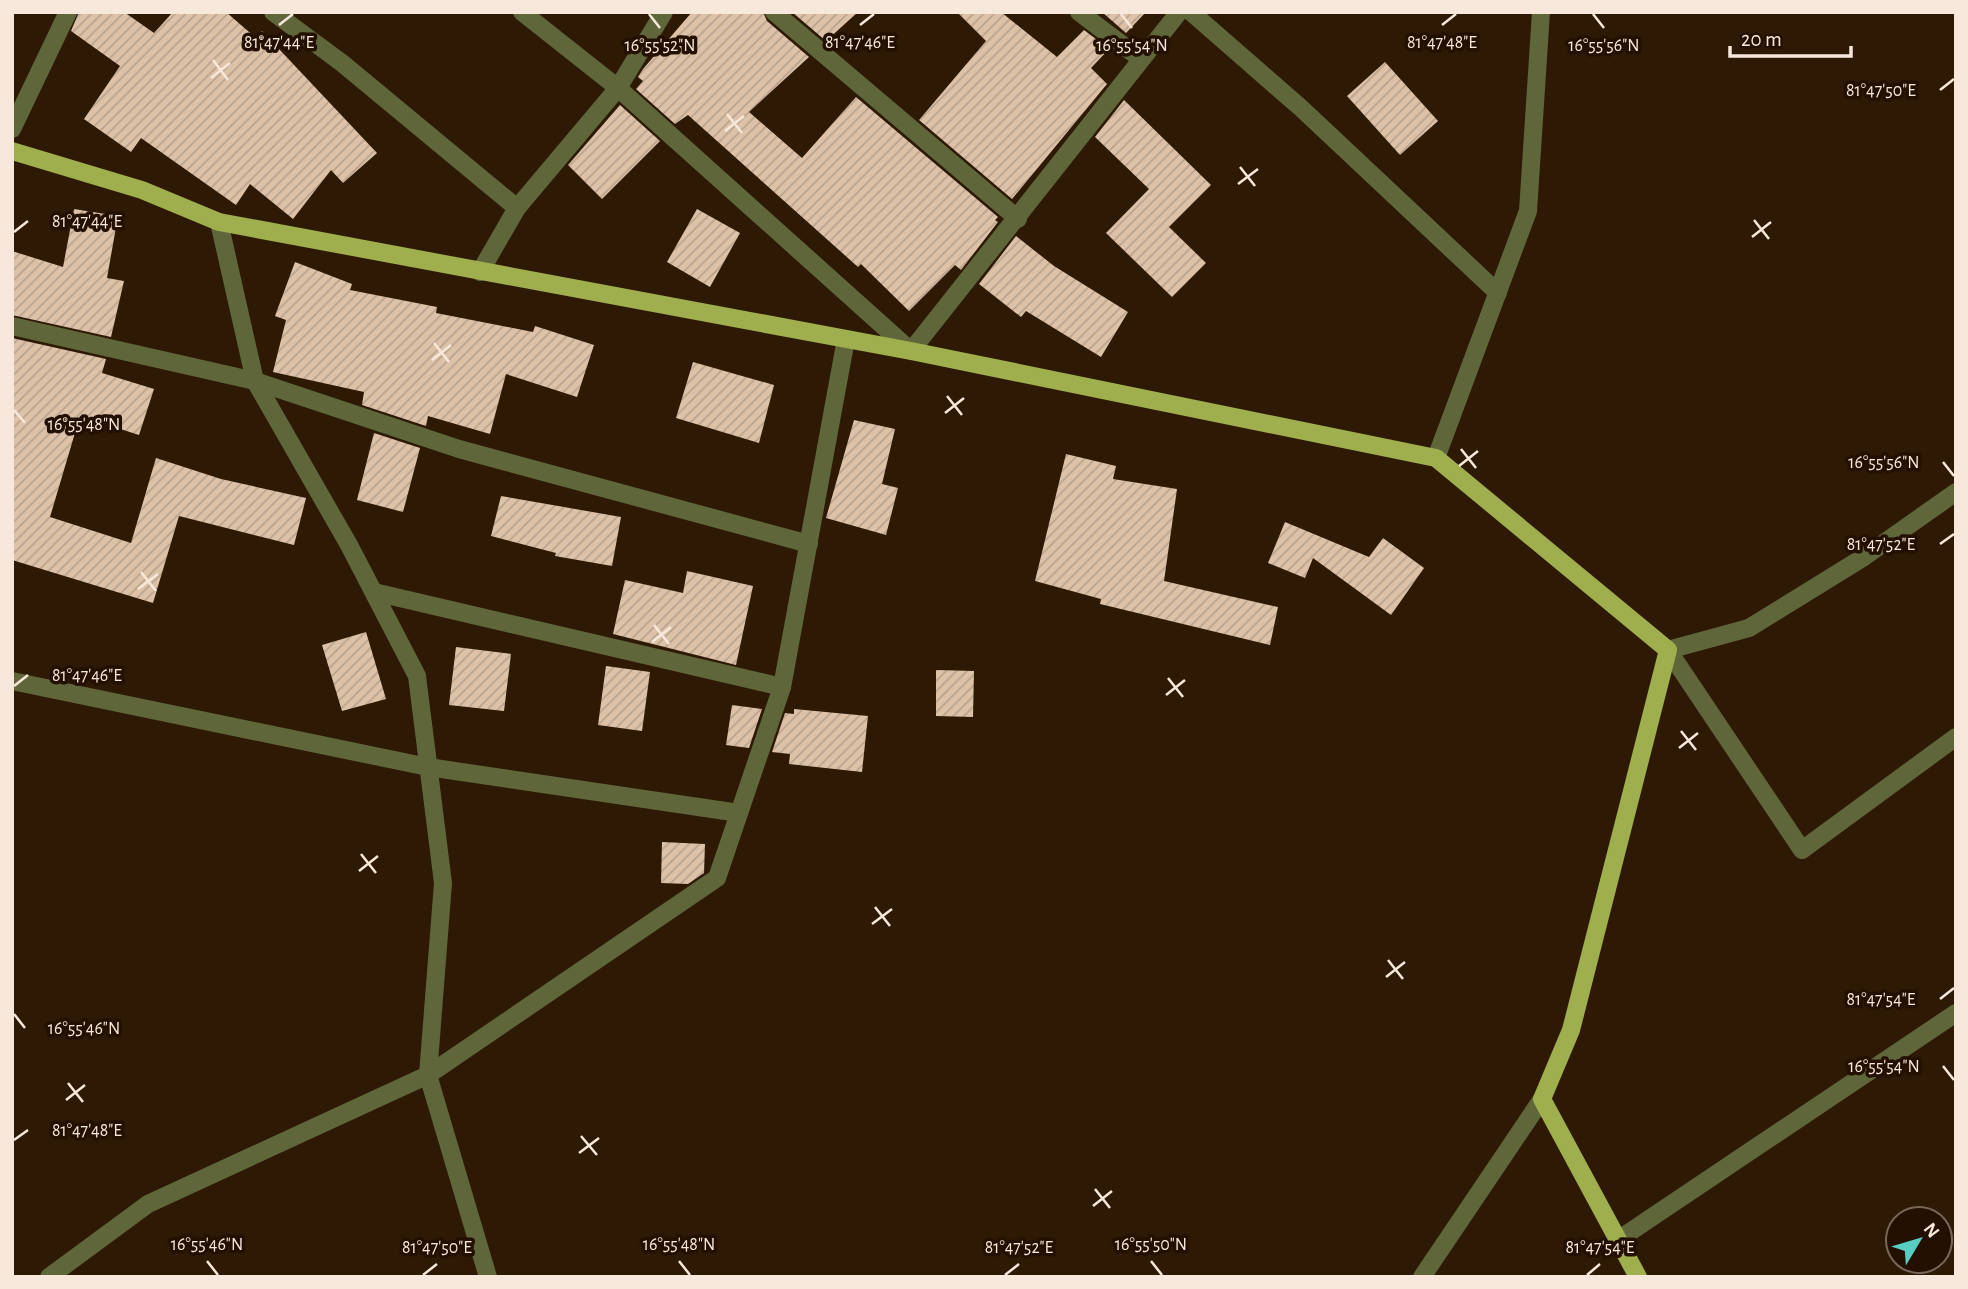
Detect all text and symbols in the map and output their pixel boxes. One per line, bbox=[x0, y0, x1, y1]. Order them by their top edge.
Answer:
scale bar bbox=[1730, 14, 1851, 58]
text: 20 m bbox=[1741, 29, 1782, 50]
text: 81°47'44"E bbox=[244, 34, 314, 52]
text: 81°47'46"E bbox=[825, 34, 895, 52]
text: 81°47'48"E bbox=[1407, 34, 1477, 52]
text: 16°55'52"N bbox=[624, 37, 696, 55]
text: 16°55'54"N bbox=[1096, 37, 1168, 55]
text: 16°55'56"N bbox=[1568, 37, 1640, 55]
text: 81°47'50"E bbox=[1846, 82, 1916, 100]
text: 81°47'44"E bbox=[52, 213, 122, 231]
text: 16°55'48"N bbox=[48, 416, 120, 434]
text: 16°55'56"N bbox=[1848, 454, 1920, 472]
text: 81°47'52"E bbox=[1847, 536, 1916, 554]
text: 81°47'46"E bbox=[52, 667, 122, 685]
text: 81°47'54"E bbox=[1846, 991, 1916, 1009]
text: 16°55'46"N bbox=[48, 1020, 120, 1038]
text: 16°55'54"N bbox=[1848, 1058, 1920, 1076]
text: 81°47'48"E bbox=[52, 1122, 122, 1140]
north arrow bbox=[1884, 1205, 1954, 1275]
text: N bbox=[1920, 1219, 1943, 1242]
text: 16°55'46"N bbox=[171, 1236, 243, 1254]
text: 16°55'48"N bbox=[643, 1236, 715, 1254]
text: 16°55'50"N bbox=[1115, 1236, 1187, 1254]
text: 81°47'50"E bbox=[402, 1239, 472, 1257]
text: 81°47'52"E bbox=[985, 1239, 1054, 1257]
text: 81°47'54"E bbox=[1565, 1239, 1635, 1257]

